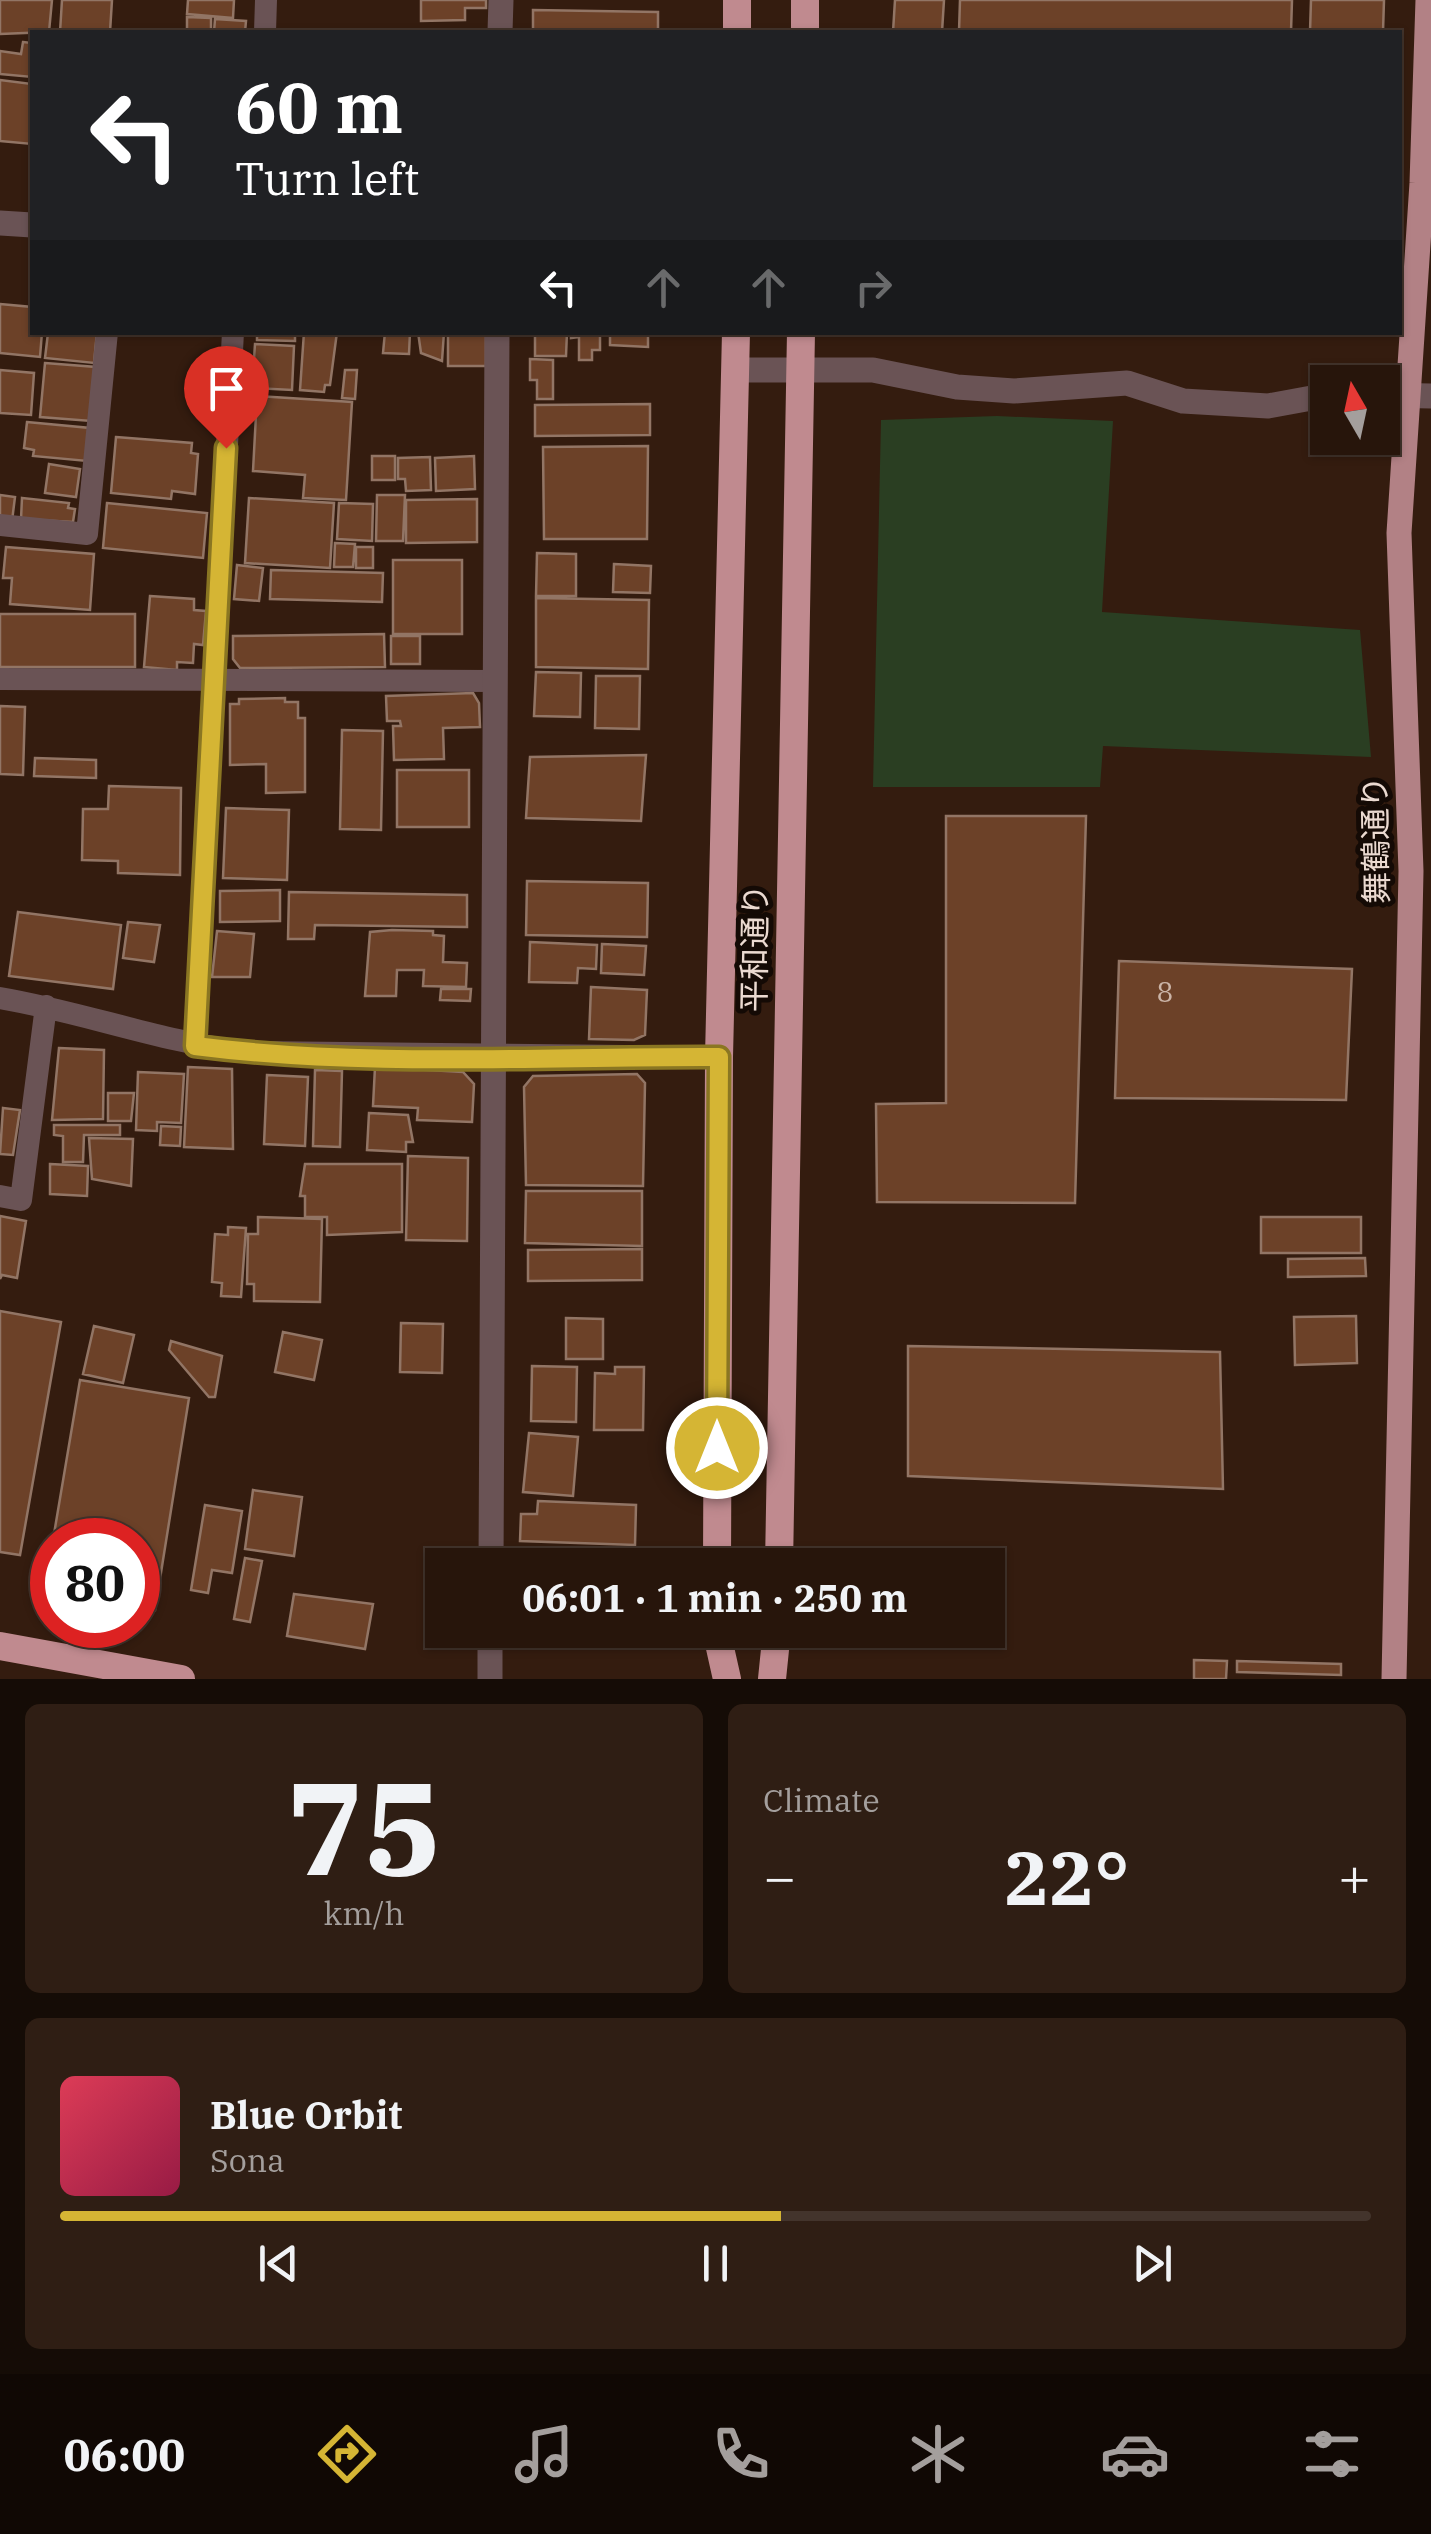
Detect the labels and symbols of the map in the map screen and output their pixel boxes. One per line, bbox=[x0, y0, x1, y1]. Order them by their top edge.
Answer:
pin bbox=[184, 346, 269, 449]
north arrow bbox=[1310, 365, 1400, 455]
street label: 舞鶴通り bbox=[1353, 776, 1397, 904]
street label: 平和通り bbox=[732, 884, 776, 1012]
house number: 8 bbox=[1157, 973, 1173, 1010]
position arrow bbox=[665, 1396, 769, 1500]
speed limit sign: 80 bbox=[30, 1518, 160, 1648]

